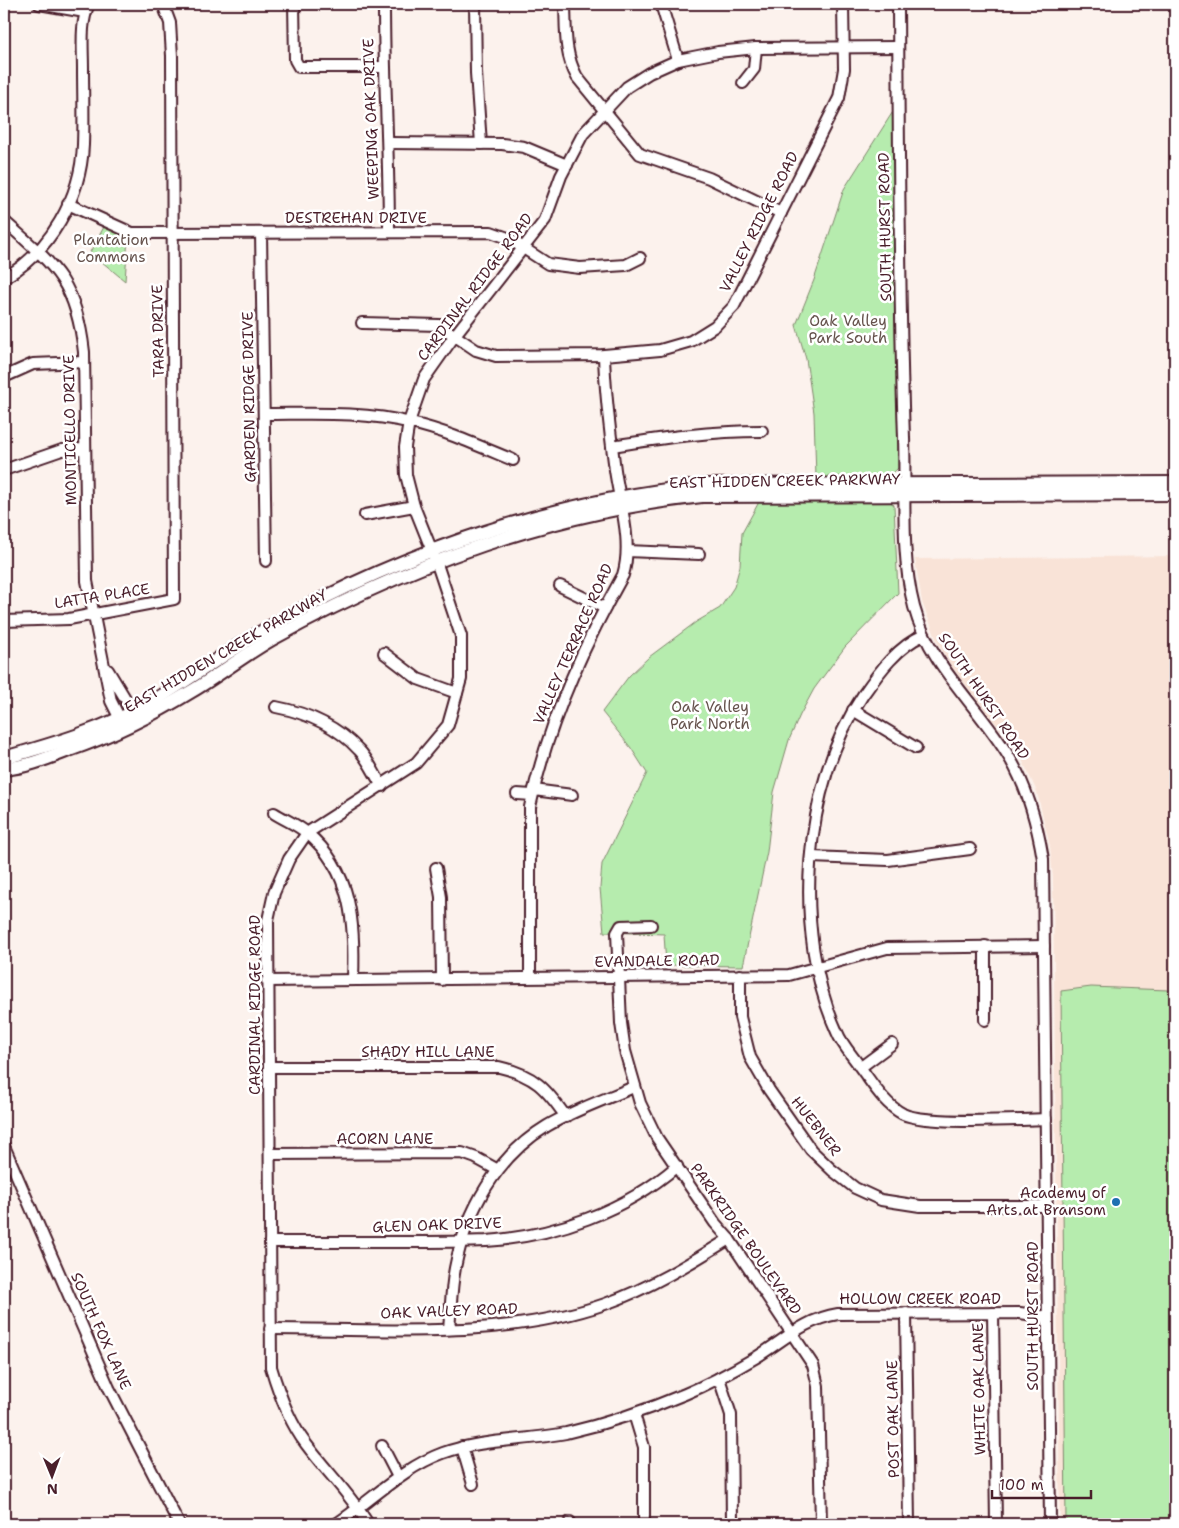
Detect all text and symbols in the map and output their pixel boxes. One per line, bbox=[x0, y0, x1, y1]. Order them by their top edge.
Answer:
street label: WEEPING OAK DRIVE bbox=[358, 38, 384, 200]
street label: VALLEY RIDGE ROAD bbox=[715, 148, 803, 296]
street label: SOUTH HURST ROAD bbox=[874, 152, 896, 302]
street label: DESTREHAN DRIVE bbox=[285, 208, 427, 228]
street label: CARDINAL RIDGE ROAD bbox=[413, 209, 537, 365]
park label: Plantation Commons bbox=[73, 230, 149, 267]
street label: TARA DRIVE bbox=[147, 284, 169, 378]
street label: GARDEN RIDGE DRIVE bbox=[238, 311, 260, 483]
park label: Oak Valley Park South bbox=[809, 311, 887, 348]
street label: MONTICELLO DRIVE bbox=[59, 354, 81, 506]
street label: EAST HIDDEN CREEK PARKWAY bbox=[669, 469, 901, 493]
street label: VALLEY TERRACE ROAD bbox=[528, 560, 618, 728]
street label: LATTA PLACE bbox=[53, 579, 151, 613]
street label: EAST HIDDEN CREEK PARKWAY bbox=[121, 584, 331, 718]
street label: SOUTH HURST ROAD bbox=[934, 629, 1034, 764]
park label: Oak Valley Park North bbox=[670, 697, 750, 734]
street label: CARDINAL RIDGE ROAD bbox=[245, 915, 265, 1095]
street label: EVANDALE ROAD bbox=[594, 950, 720, 972]
street label: SHADY HILL LANE bbox=[361, 1042, 495, 1062]
street label: HUEBNER bbox=[786, 1092, 846, 1160]
street label: ACORN LANE bbox=[336, 1129, 434, 1149]
street label: PARKRIDGE BOULEVARD bbox=[686, 1159, 806, 1319]
place label: Academy of Arts at Bransom bbox=[986, 1183, 1107, 1220]
marker: Academy of Arts at Bransom bbox=[1110, 1196, 1122, 1208]
street label: GLEN OAK DRIVE bbox=[372, 1213, 502, 1237]
street label: SOUTH HURST ROAD bbox=[1023, 1241, 1043, 1391]
street label: SOUTH FOX LANE bbox=[66, 1269, 136, 1393]
street label: HOLLOW CREEK ROAD bbox=[839, 1289, 1001, 1309]
street label: OAK VALLEY ROAD bbox=[380, 1299, 518, 1323]
street label: WHITE OAK LANE bbox=[968, 1323, 990, 1455]
street label: POST OAK LANE bbox=[882, 1360, 904, 1478]
north arrow bbox=[28, 1450, 78, 1500]
scale bar bbox=[992, 1468, 1090, 1500]
text: 100 m bbox=[999, 1475, 1044, 1495]
text: N bbox=[47, 1480, 58, 1498]

